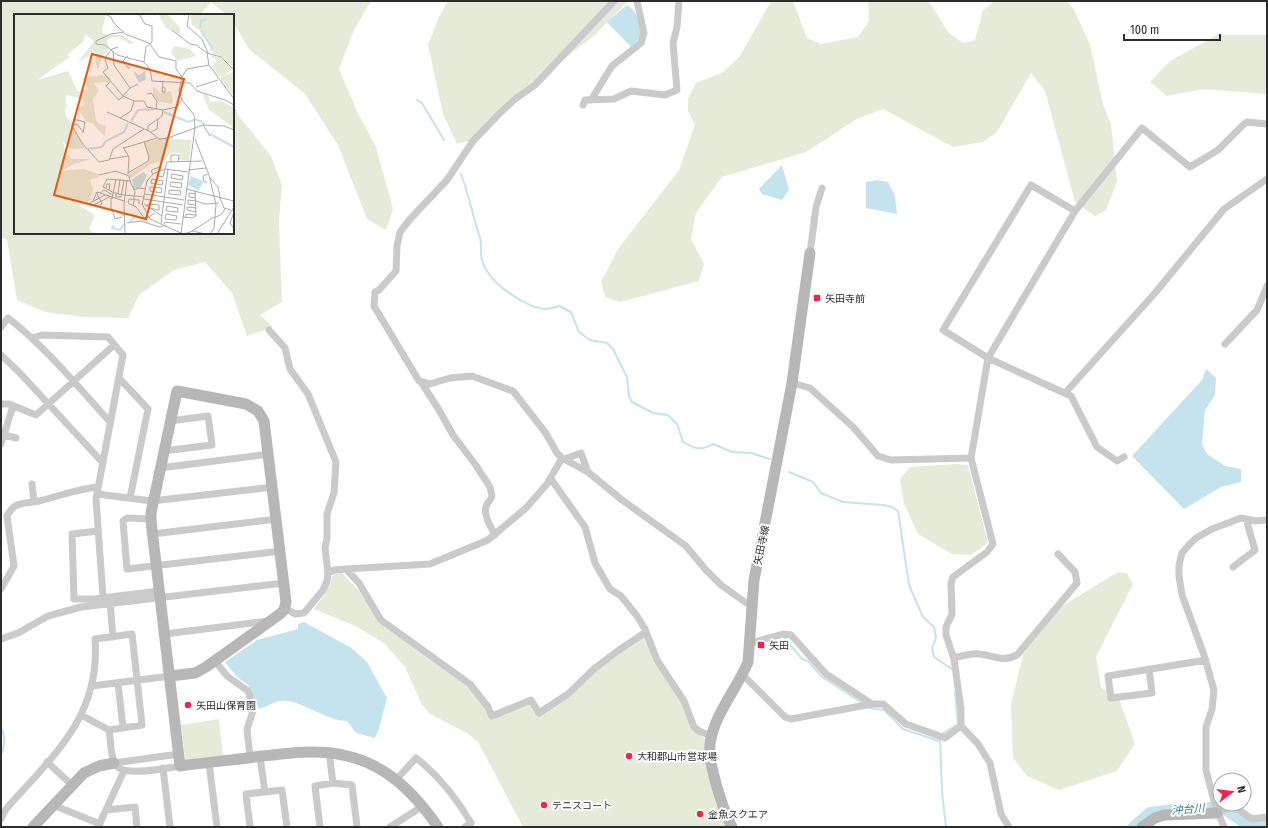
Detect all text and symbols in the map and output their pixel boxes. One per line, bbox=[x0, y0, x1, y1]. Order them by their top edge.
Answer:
inset map bbox=[14, 14, 234, 234]
scale bar bbox=[1124, 16, 1220, 42]
text: 100 m bbox=[1130, 23, 1159, 37]
marker: 矢田寺前 bbox=[812, 293, 822, 303]
place label: 矢田寺前 bbox=[825, 293, 865, 305]
street label: 矢田寺線 bbox=[752, 524, 772, 566]
marker: 矢田 bbox=[756, 640, 766, 650]
place label: 矢田 bbox=[769, 640, 789, 652]
marker: 矢田山保育園 bbox=[183, 700, 193, 710]
place label: 矢田山保育園 bbox=[196, 700, 256, 712]
marker: 大和郡山市営球場 bbox=[624, 751, 634, 761]
place label: 大和郡山市営球場 bbox=[637, 751, 717, 763]
north arrow bbox=[1212, 772, 1252, 812]
text: N bbox=[1234, 785, 1248, 794]
marker: テニスコート bbox=[539, 800, 549, 810]
place label: テニスコート bbox=[552, 800, 612, 812]
water label: 沖台川 bbox=[1171, 802, 1206, 817]
marker: 金魚スクエア bbox=[695, 809, 705, 819]
place label: 金魚スクエア bbox=[708, 809, 768, 821]

